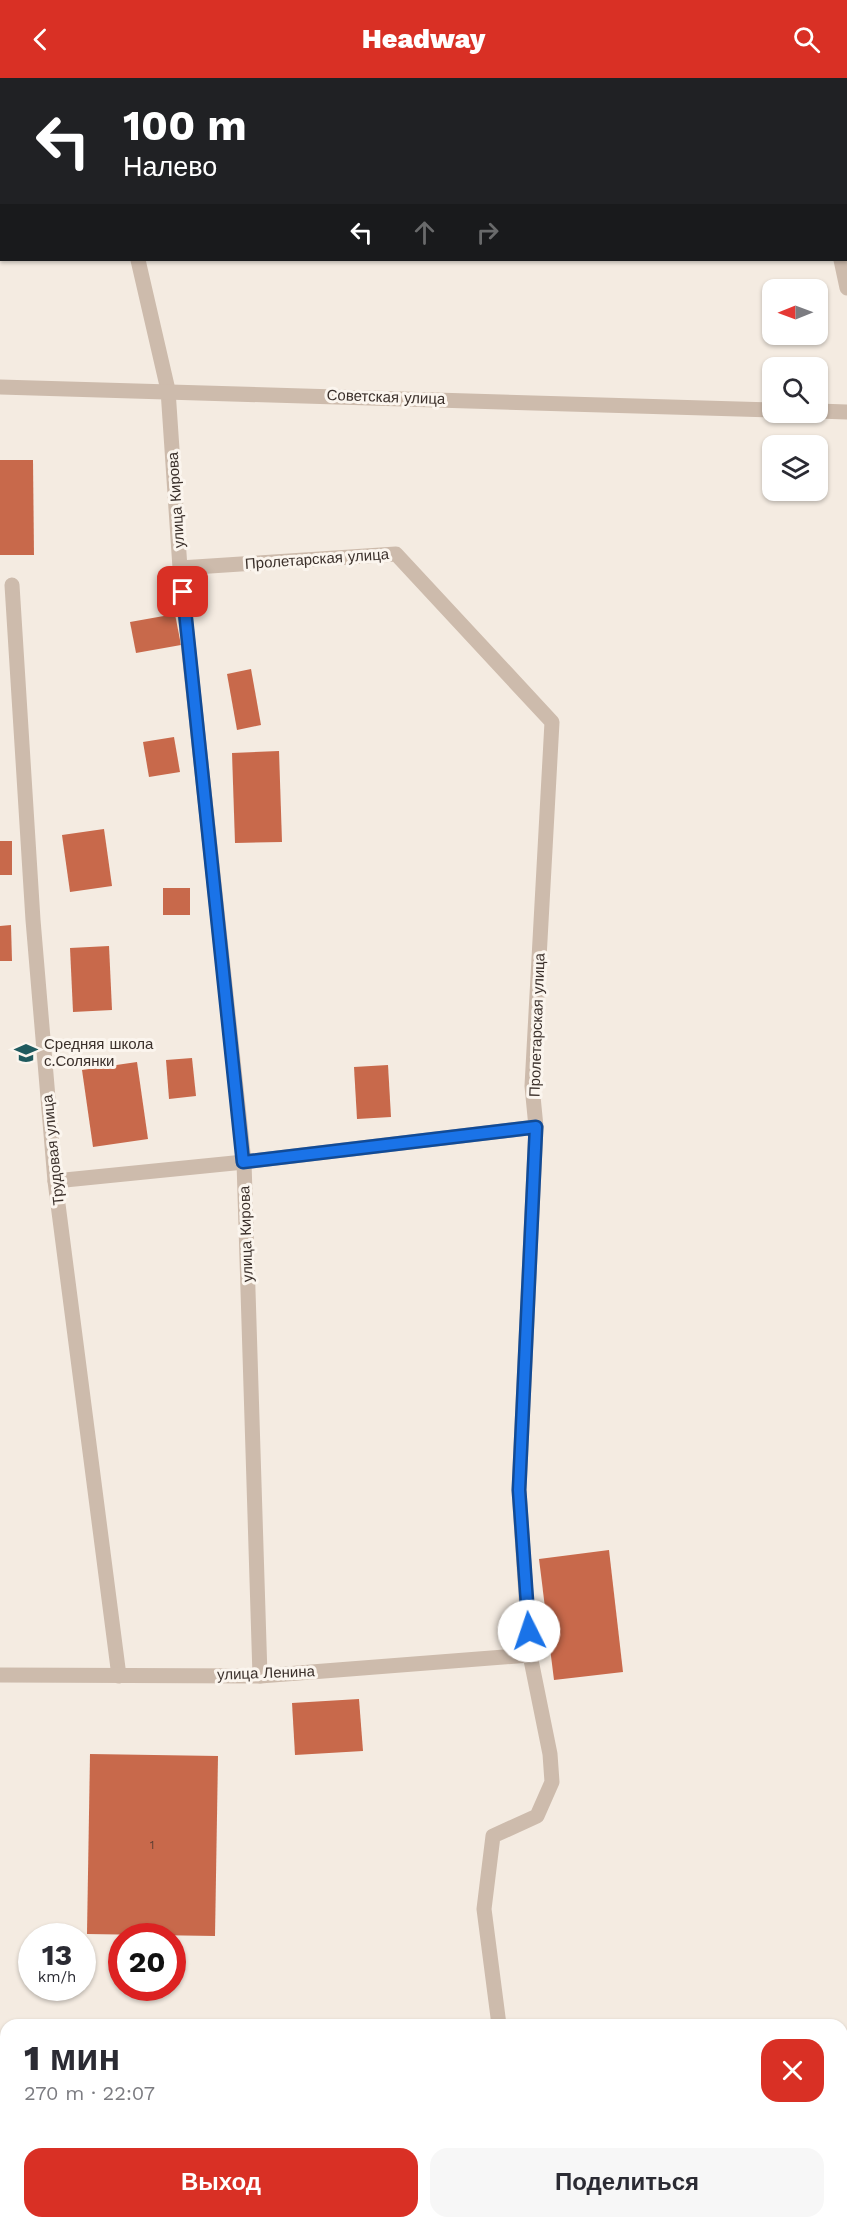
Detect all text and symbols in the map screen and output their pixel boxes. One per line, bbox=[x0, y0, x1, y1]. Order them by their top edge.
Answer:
icon: back bbox=[24, 23, 57, 56]
text: Headway bbox=[362, 23, 485, 55]
icon: search bbox=[790, 23, 823, 56]
text: 100 m bbox=[123, 101, 247, 150]
icon: left bbox=[24, 102, 102, 180]
text: Налево bbox=[123, 151, 217, 183]
icon: left bbox=[345, 216, 378, 249]
icon: ahead bbox=[408, 216, 441, 249]
icon: right bbox=[471, 216, 504, 249]
north arrow bbox=[762, 279, 828, 345]
map controls bbox=[762, 279, 828, 501]
button: search bbox=[762, 357, 828, 423]
street label: Советская улица bbox=[326, 386, 446, 408]
button: layers bbox=[762, 435, 828, 501]
street label: улица Кирова bbox=[164, 451, 188, 549]
street label: Пролетарская улица bbox=[244, 545, 390, 573]
pin bbox=[157, 566, 208, 617]
icon: arrive bbox=[166, 575, 199, 608]
street label: Пролетарская улица bbox=[525, 952, 549, 1097]
place label: Средняя школа с.Солянки bbox=[44, 1035, 154, 1070]
school or university icon: Средняя школа с.Солянки bbox=[13, 1040, 39, 1066]
street label: Трудовая улица bbox=[38, 1093, 68, 1206]
street label: улица Кирова bbox=[235, 1185, 257, 1282]
position arrow bbox=[497, 1599, 561, 1663]
street label: улица Ленина bbox=[217, 1662, 316, 1684]
house number: 1 bbox=[150, 1838, 154, 1852]
speed limit sign: 20 bbox=[108, 1923, 186, 2001]
text: 13 bbox=[42, 1937, 72, 1972]
text: km/h bbox=[38, 1968, 76, 1986]
text: 1 мин bbox=[24, 2037, 120, 2079]
button: close bbox=[761, 2039, 824, 2102]
text: 270 m · 22:07 bbox=[24, 2081, 155, 2105]
button: Выход bbox=[24, 2148, 418, 2217]
button: Поделиться bbox=[430, 2148, 824, 2217]

